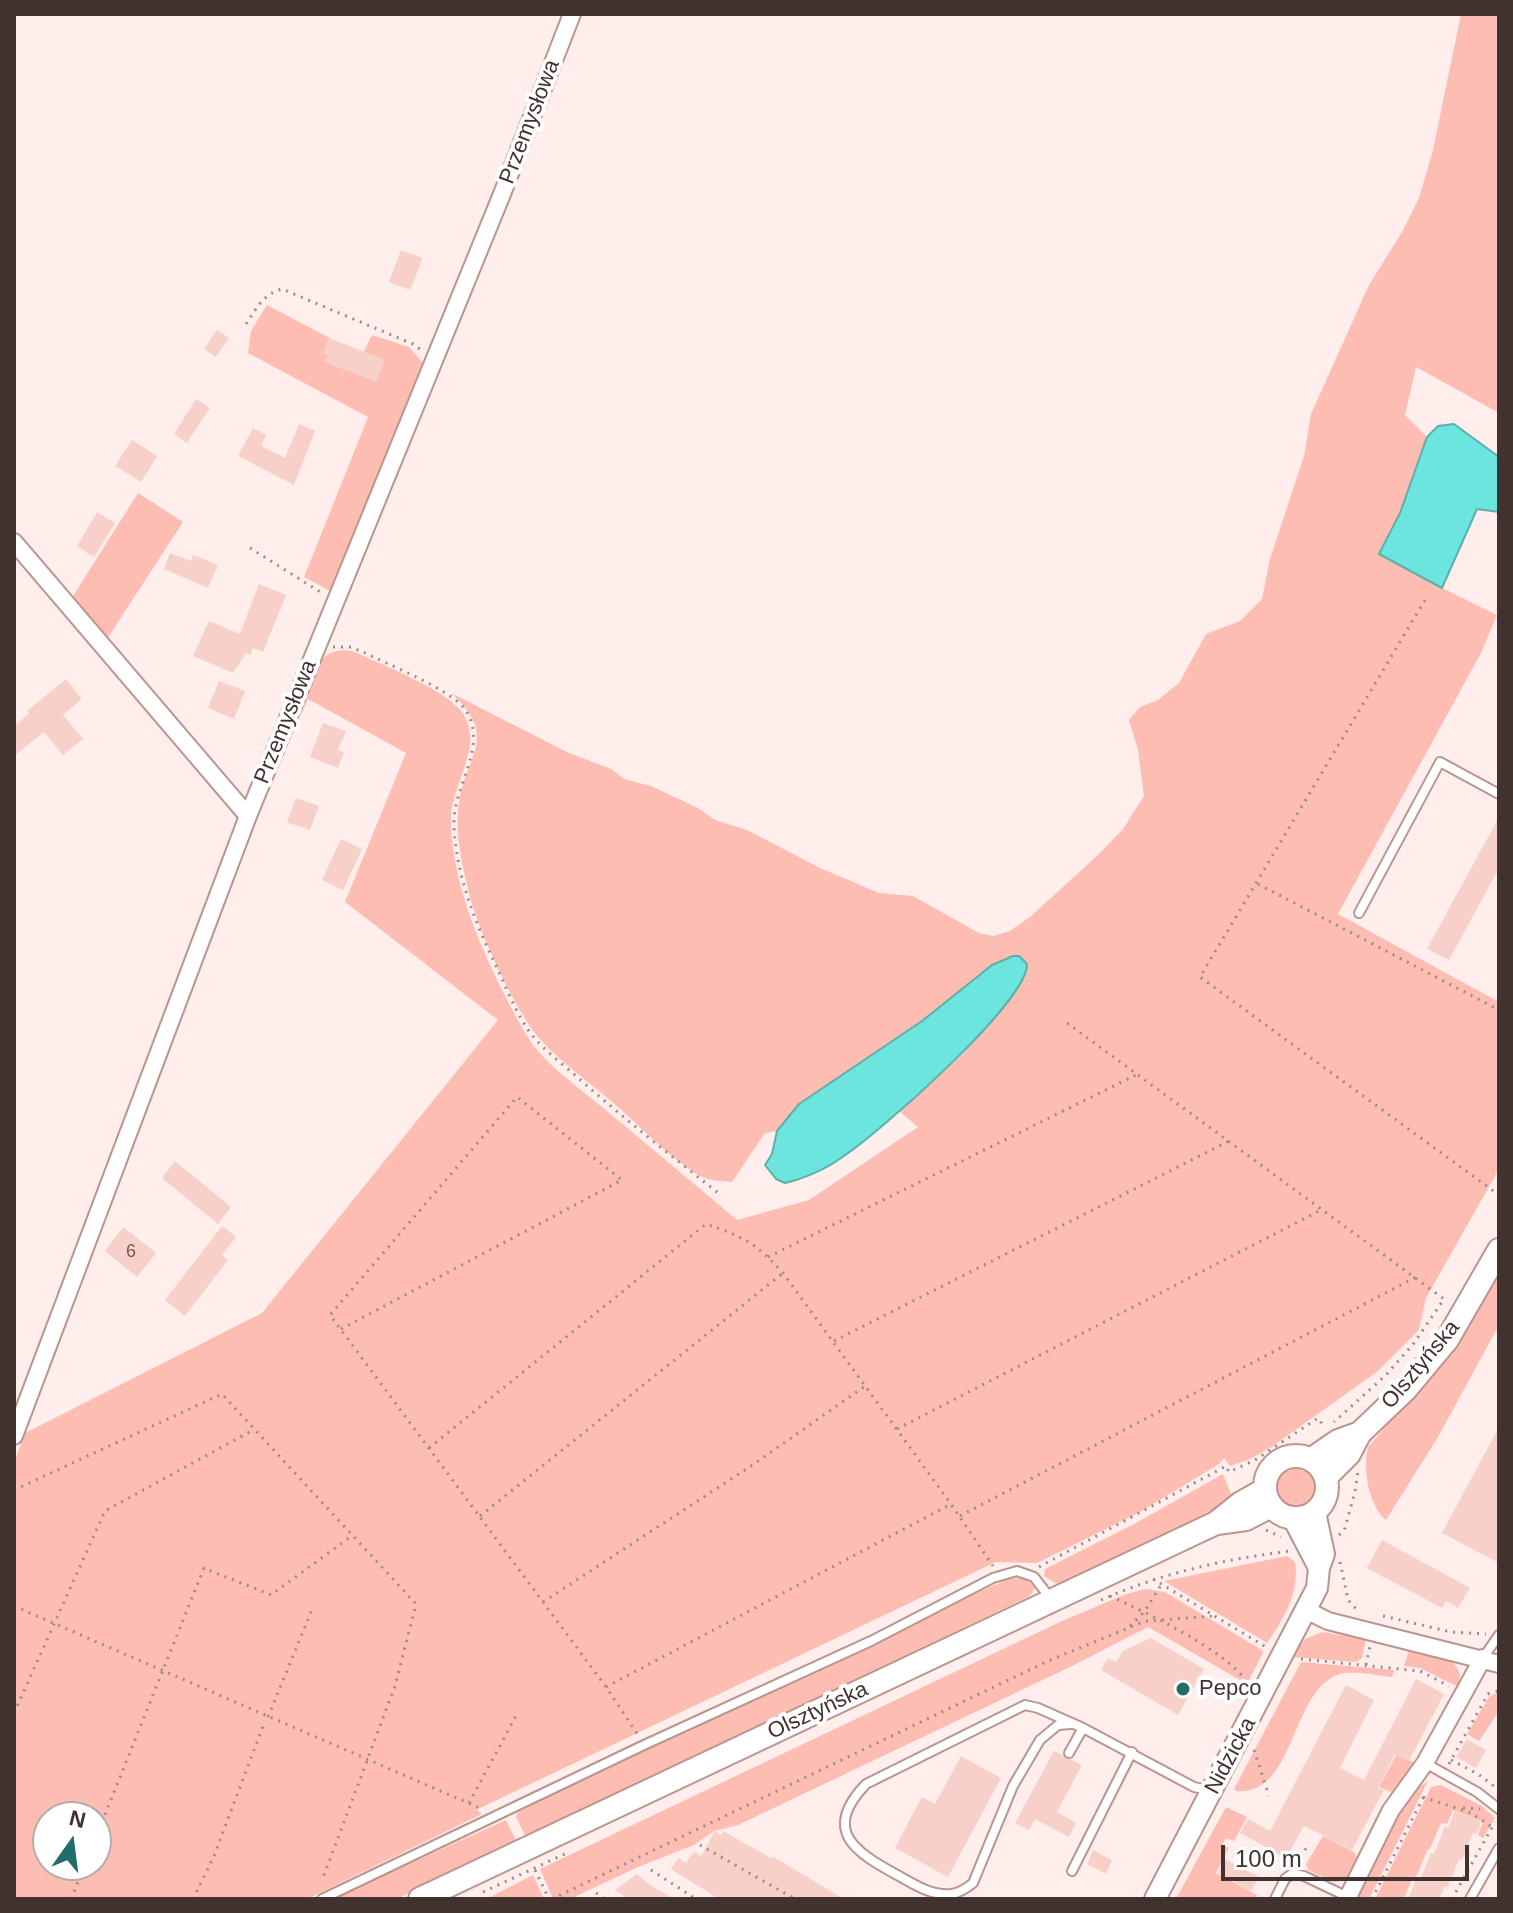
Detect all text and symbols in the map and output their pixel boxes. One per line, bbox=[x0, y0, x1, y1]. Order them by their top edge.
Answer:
street label: Przemysłowa bbox=[494, 56, 566, 188]
street label: Przemysłowa bbox=[249, 656, 323, 788]
house number: 6 bbox=[126, 1241, 136, 1263]
street label: Olsztyńska bbox=[1376, 1315, 1466, 1415]
street label: Olsztyńska bbox=[764, 1676, 872, 1746]
place label: Pepco bbox=[1199, 1676, 1261, 1702]
marker: Pepco bbox=[1174, 1680, 1192, 1698]
street label: Nidzicka bbox=[1200, 1713, 1262, 1799]
north arrow bbox=[32, 1801, 112, 1881]
text: N bbox=[67, 1805, 88, 1833]
scale bar bbox=[1225, 1829, 1473, 1879]
text: 100 m bbox=[1235, 1845, 1302, 1872]

